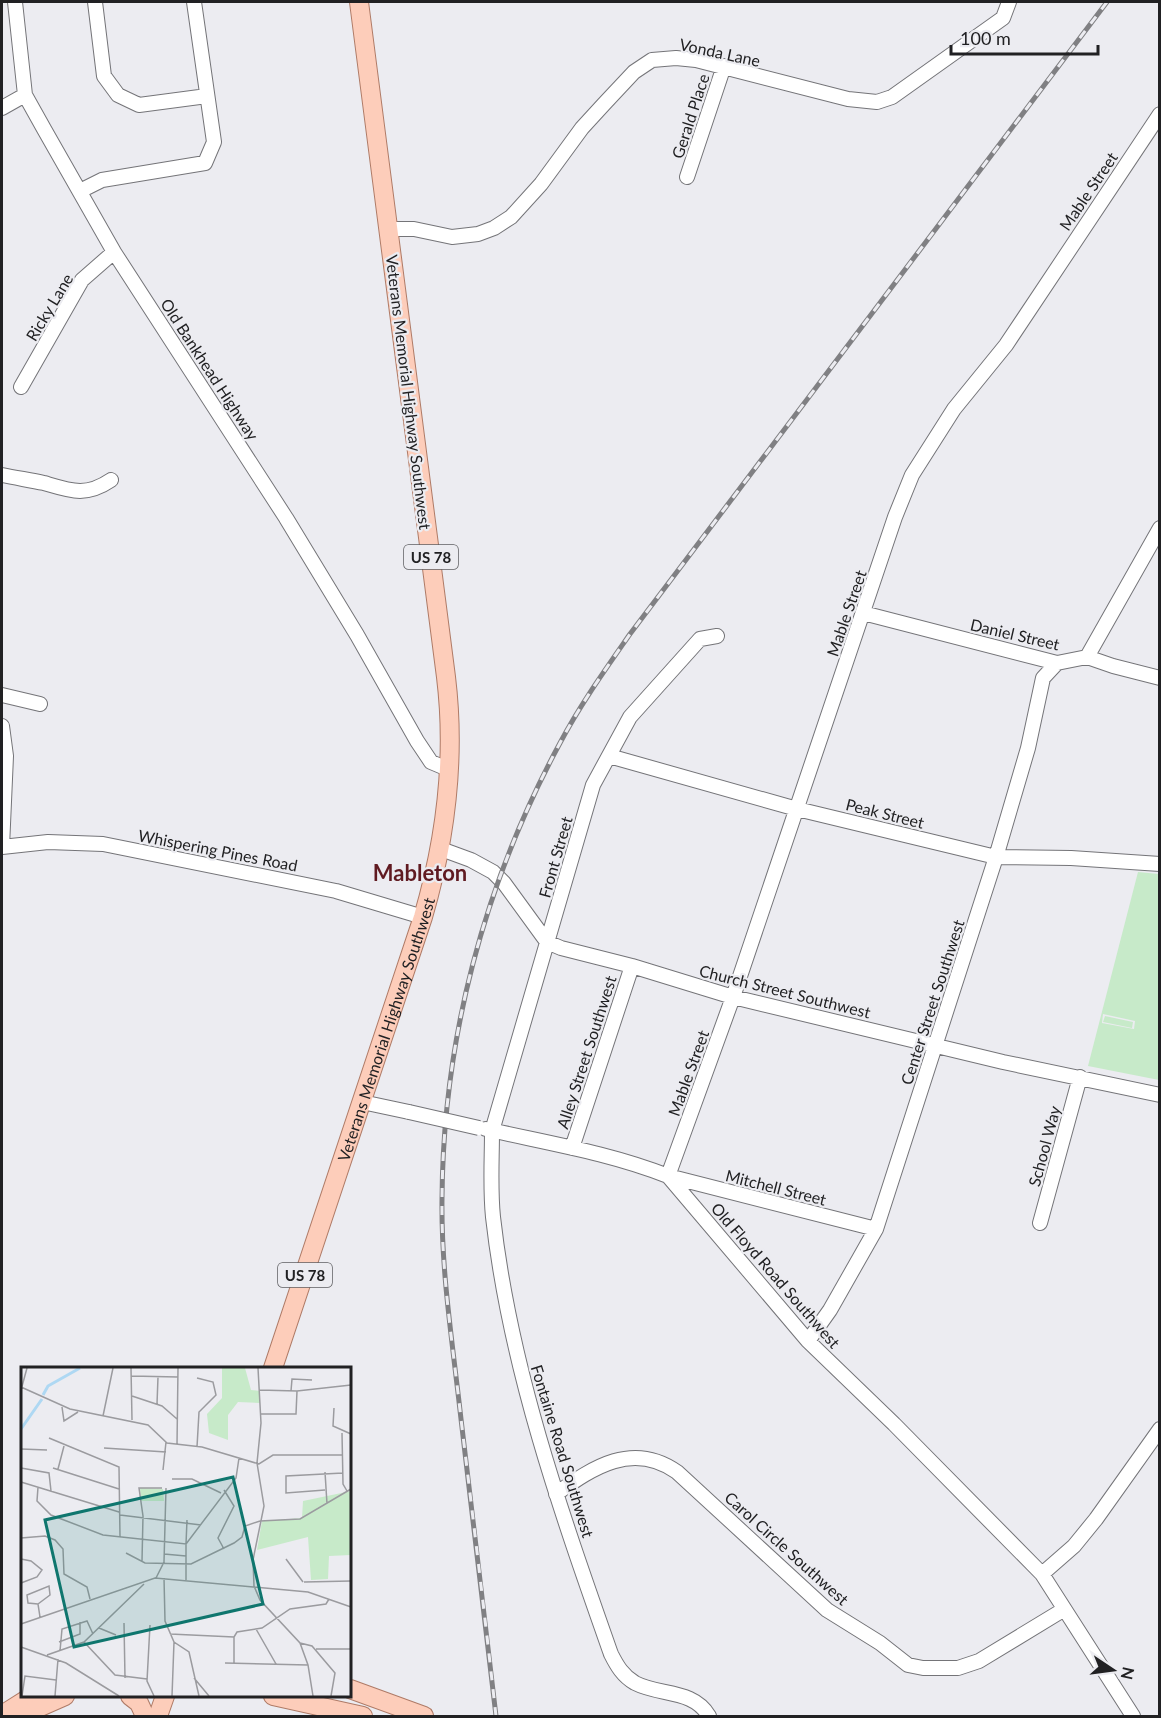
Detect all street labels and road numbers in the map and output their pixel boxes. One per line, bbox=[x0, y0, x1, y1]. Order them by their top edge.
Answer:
street label: Vonda Lane bbox=[678, 34, 762, 70]
street label: Gerald Place bbox=[667, 71, 713, 161]
street label: Mable Street bbox=[1055, 148, 1121, 234]
street label: Veterans Memorial Highway Southwest bbox=[383, 254, 435, 531]
street label: Ricky Lane bbox=[22, 270, 76, 344]
street label: Old Bankhead Highway bbox=[157, 295, 263, 444]
road number: US 78 bbox=[404, 545, 458, 569]
street label: Mable Street bbox=[822, 567, 870, 659]
street label: Daniel Street bbox=[968, 614, 1062, 654]
street label: Peak Street bbox=[844, 794, 926, 832]
street label: Front Street bbox=[534, 814, 576, 900]
street label: Whispering Pines Road bbox=[137, 825, 299, 875]
street label: Veterans Memorial Highway Southwest bbox=[333, 895, 438, 1164]
street label: Center Street Southwest bbox=[896, 917, 968, 1087]
street label: Church Street Southwest bbox=[697, 961, 873, 1022]
street label: Alley Street Southwest bbox=[552, 973, 620, 1131]
street label: Mable Street bbox=[664, 1027, 712, 1119]
street label: School Way bbox=[1024, 1103, 1064, 1188]
street label: Mitchell Street bbox=[724, 1165, 829, 1209]
street label: Old Floyd Road Southwest bbox=[708, 1198, 845, 1352]
road number: US 78 bbox=[278, 1263, 332, 1287]
street label: Fontaine Road Southwest bbox=[528, 1362, 598, 1540]
street label: Carol Circle Southwest bbox=[721, 1487, 853, 1609]

